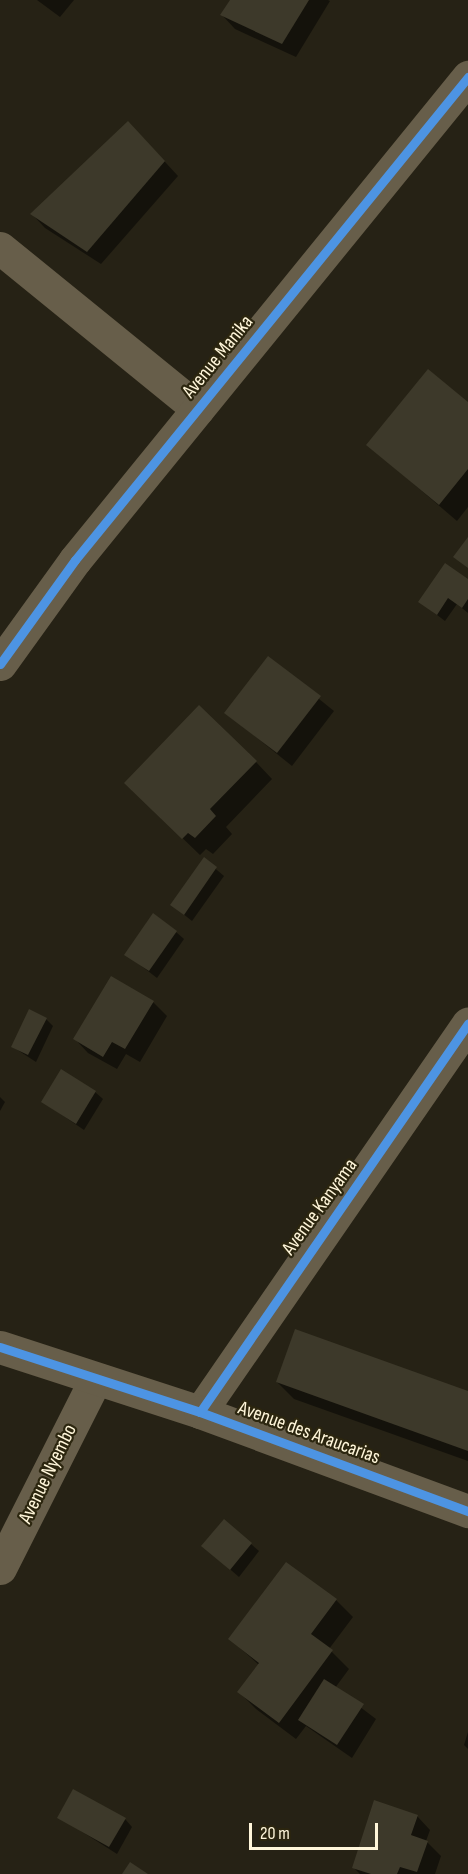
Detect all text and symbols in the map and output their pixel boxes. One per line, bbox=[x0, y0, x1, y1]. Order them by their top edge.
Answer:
street label: Avenue Manika bbox=[177, 311, 259, 403]
street label: Avenue Kanyama bbox=[277, 1154, 363, 1260]
street label: Avenue des Araucarias bbox=[235, 1396, 383, 1470]
street label: Avenue Nyembo bbox=[14, 1421, 82, 1527]
scale bar bbox=[252, 1811, 381, 1849]
text: 20 m bbox=[260, 1823, 290, 1844]

